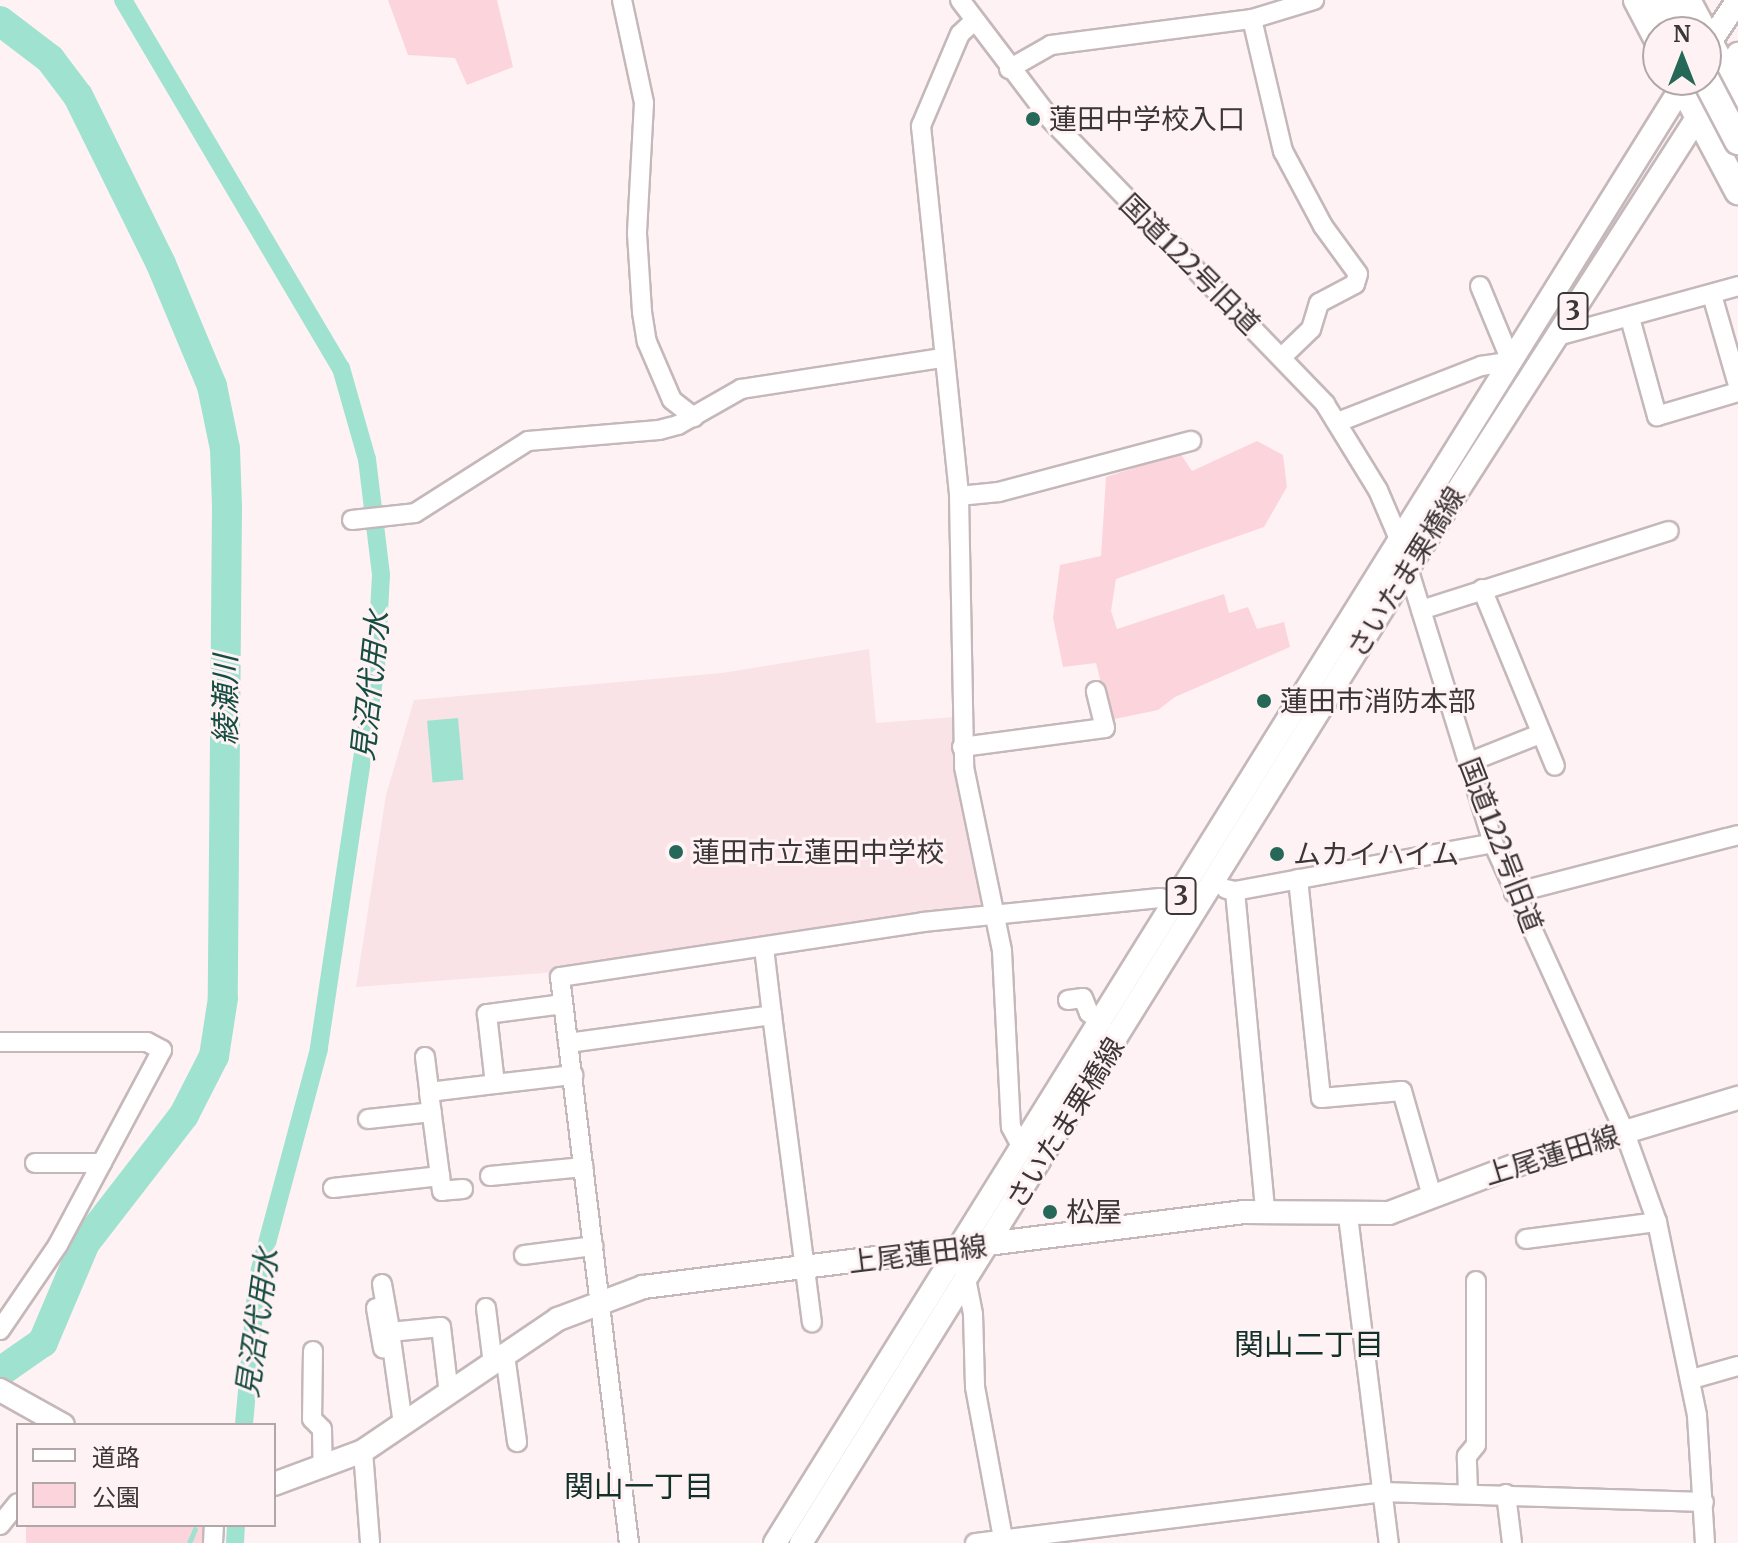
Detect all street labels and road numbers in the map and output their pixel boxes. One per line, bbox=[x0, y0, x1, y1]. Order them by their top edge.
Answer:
street label: 国道122号旧道 bbox=[1113, 187, 1267, 341]
road number: 3 bbox=[1557, 289, 1589, 333]
street label: さいたま栗橋線 bbox=[1340, 480, 1472, 664]
street label: 国道122号旧道 bbox=[1452, 753, 1550, 937]
road number: 3 bbox=[1165, 874, 1197, 918]
street label: さいたま栗橋線 bbox=[999, 1031, 1131, 1215]
street label: 上尾蓮田線 bbox=[1480, 1118, 1624, 1192]
street label: 上尾蓮田線 bbox=[846, 1229, 990, 1279]

